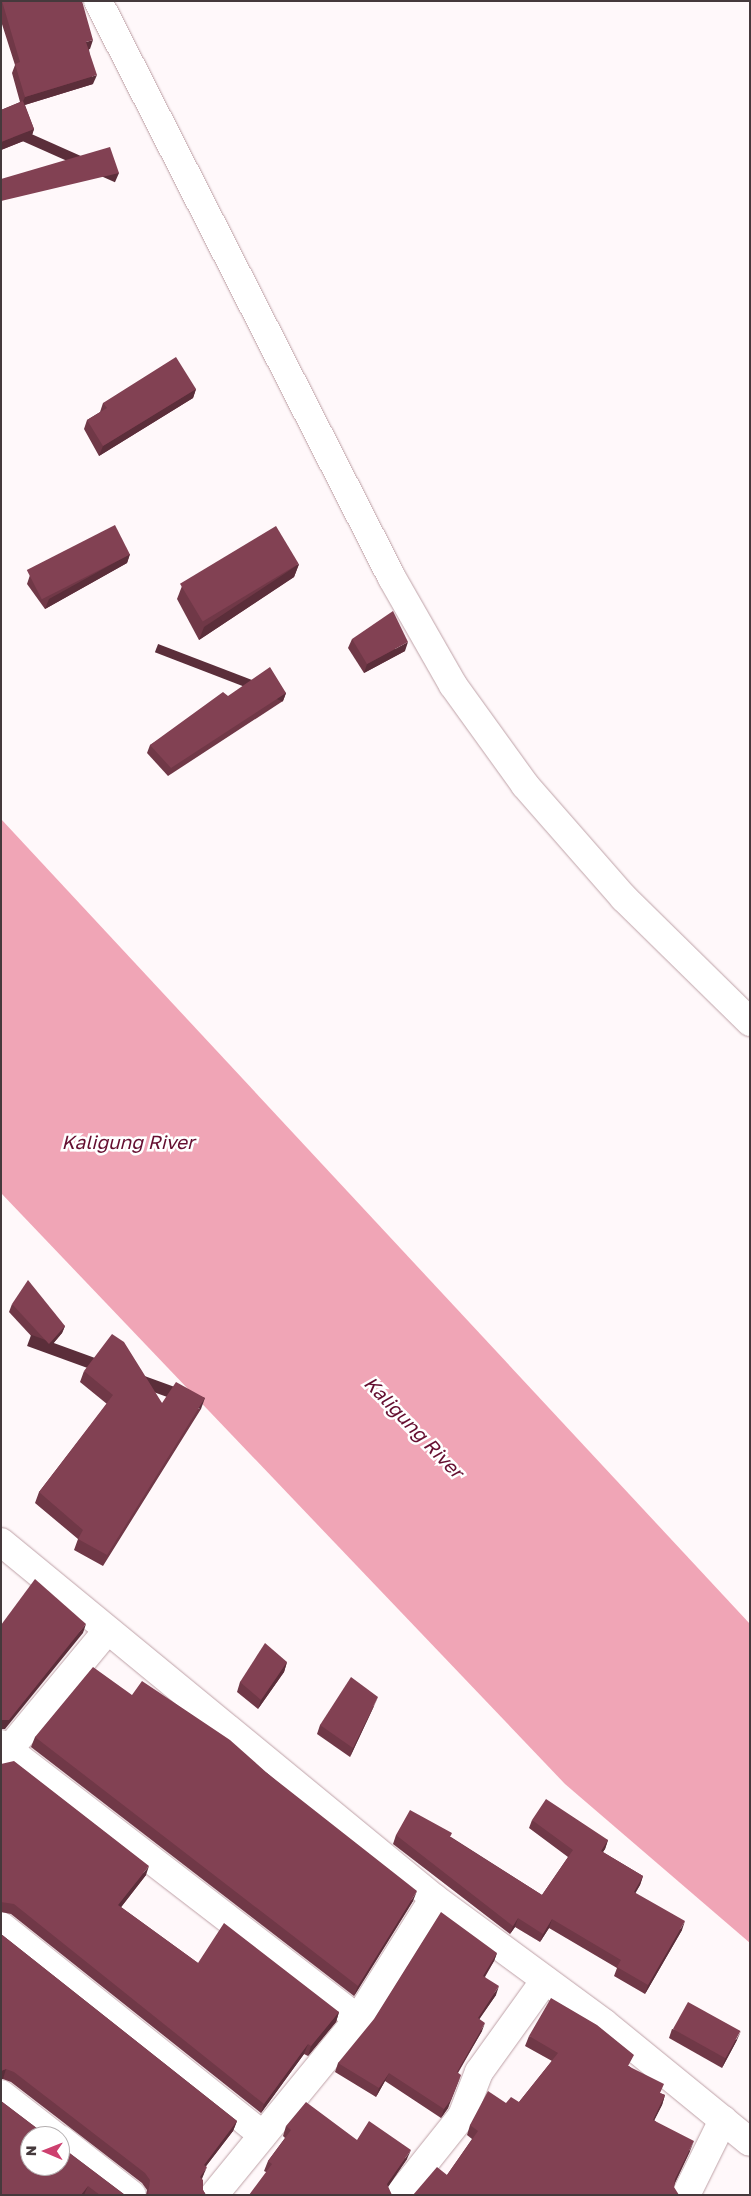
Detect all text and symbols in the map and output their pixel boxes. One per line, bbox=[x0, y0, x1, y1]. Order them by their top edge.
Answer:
water label: Kaligung River bbox=[62, 1131, 194, 1153]
water label: Kaligung River bbox=[360, 1371, 468, 1483]
north arrow bbox=[20, 2126, 70, 2176]
text: N bbox=[22, 2145, 39, 2156]

